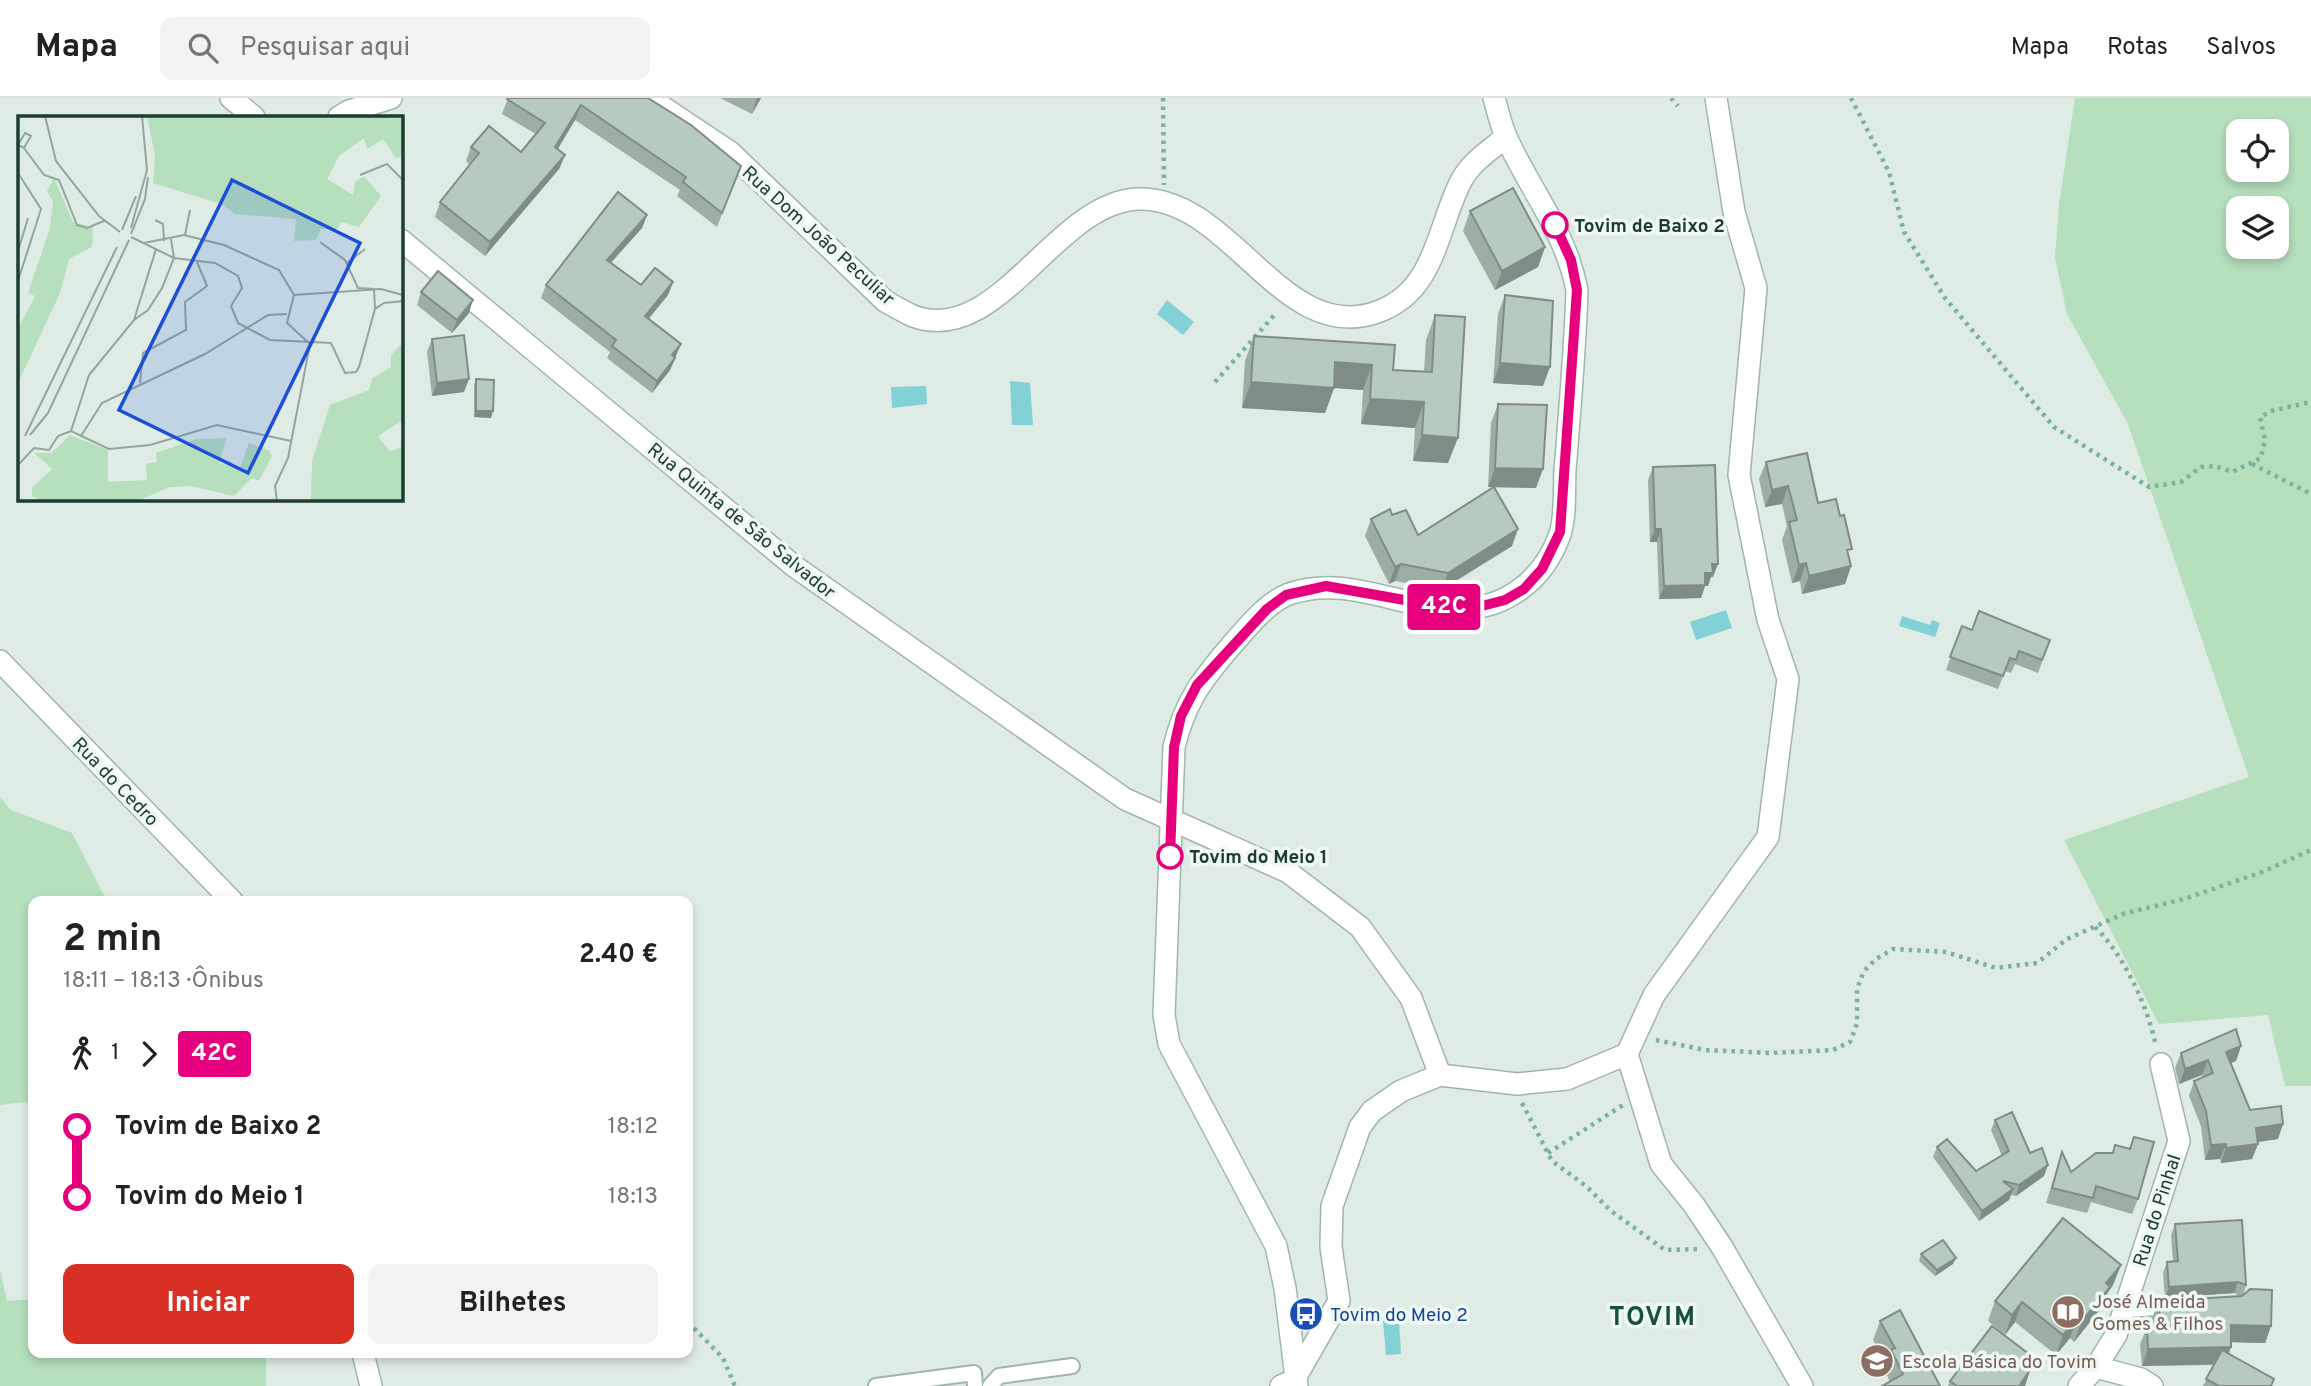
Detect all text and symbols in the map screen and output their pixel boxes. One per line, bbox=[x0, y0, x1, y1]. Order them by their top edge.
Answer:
search box bbox=[160, 17, 650, 80]
text: Mapa bbox=[35, 27, 118, 69]
icon: search bbox=[184, 29, 222, 67]
text: Pesquisar aqui bbox=[240, 32, 410, 65]
text: Mapa bbox=[2011, 33, 2069, 63]
text: Rotas bbox=[2107, 33, 2168, 63]
text: Salvos bbox=[2206, 33, 2276, 63]
inset map bbox=[18, 116, 402, 500]
map controls bbox=[2226, 119, 2289, 259]
button: locate bbox=[2226, 119, 2289, 182]
street label: Rua Dom João Peculiar bbox=[736, 161, 900, 312]
button: layers bbox=[2226, 196, 2289, 259]
marker: Tovim de Baixo 2 bbox=[1542, 212, 1568, 238]
place label: Tovim de Baixo 2 bbox=[1574, 215, 1725, 239]
street label: Rua Quinta de São Salvador bbox=[642, 438, 840, 605]
line badge: 42C bbox=[1404, 584, 1484, 630]
text: 42C bbox=[1421, 592, 1467, 622]
street label: Rua do Cedro bbox=[66, 733, 163, 832]
marker: Tovim do Meio 1 bbox=[1157, 843, 1183, 869]
place label: Tovim do Meio 1 bbox=[1189, 846, 1328, 870]
text: 2 min bbox=[63, 916, 162, 965]
text: 2.40 € bbox=[579, 939, 658, 972]
text: 18:11 – 18:13 · Ônibus bbox=[63, 967, 264, 996]
icon: walk bbox=[63, 1035, 101, 1073]
icon: forward bbox=[130, 1035, 168, 1073]
text: 1 bbox=[111, 1039, 120, 1068]
text: 42C bbox=[192, 1039, 237, 1069]
text: Tovim de Baixo 2 bbox=[115, 1111, 321, 1144]
text: 18:12 bbox=[608, 1113, 658, 1142]
street label: Rua do Pinhal bbox=[2128, 1151, 2187, 1270]
text: Tovim do Meio 1 bbox=[115, 1181, 305, 1214]
text: 18:13 bbox=[608, 1183, 658, 1212]
button: Iniciar bbox=[63, 1264, 354, 1344]
button: Bilhetes bbox=[368, 1264, 658, 1344]
place label: José Almeida Gomes & Filhos bbox=[2092, 1291, 2223, 1337]
library icon: José Almeida Gomes & Filhos bbox=[2049, 1293, 2087, 1331]
bus stop icon: Tovim do Meio 2 bbox=[1287, 1295, 1325, 1333]
district label: TOVIM bbox=[1609, 1302, 1697, 1335]
place label: Tovim do Meio 2 bbox=[1330, 1304, 1468, 1328]
school or university icon: Escola Básica do Tovim bbox=[1858, 1342, 1896, 1380]
place label: Escola Básica do Tovim bbox=[1902, 1351, 2097, 1375]

